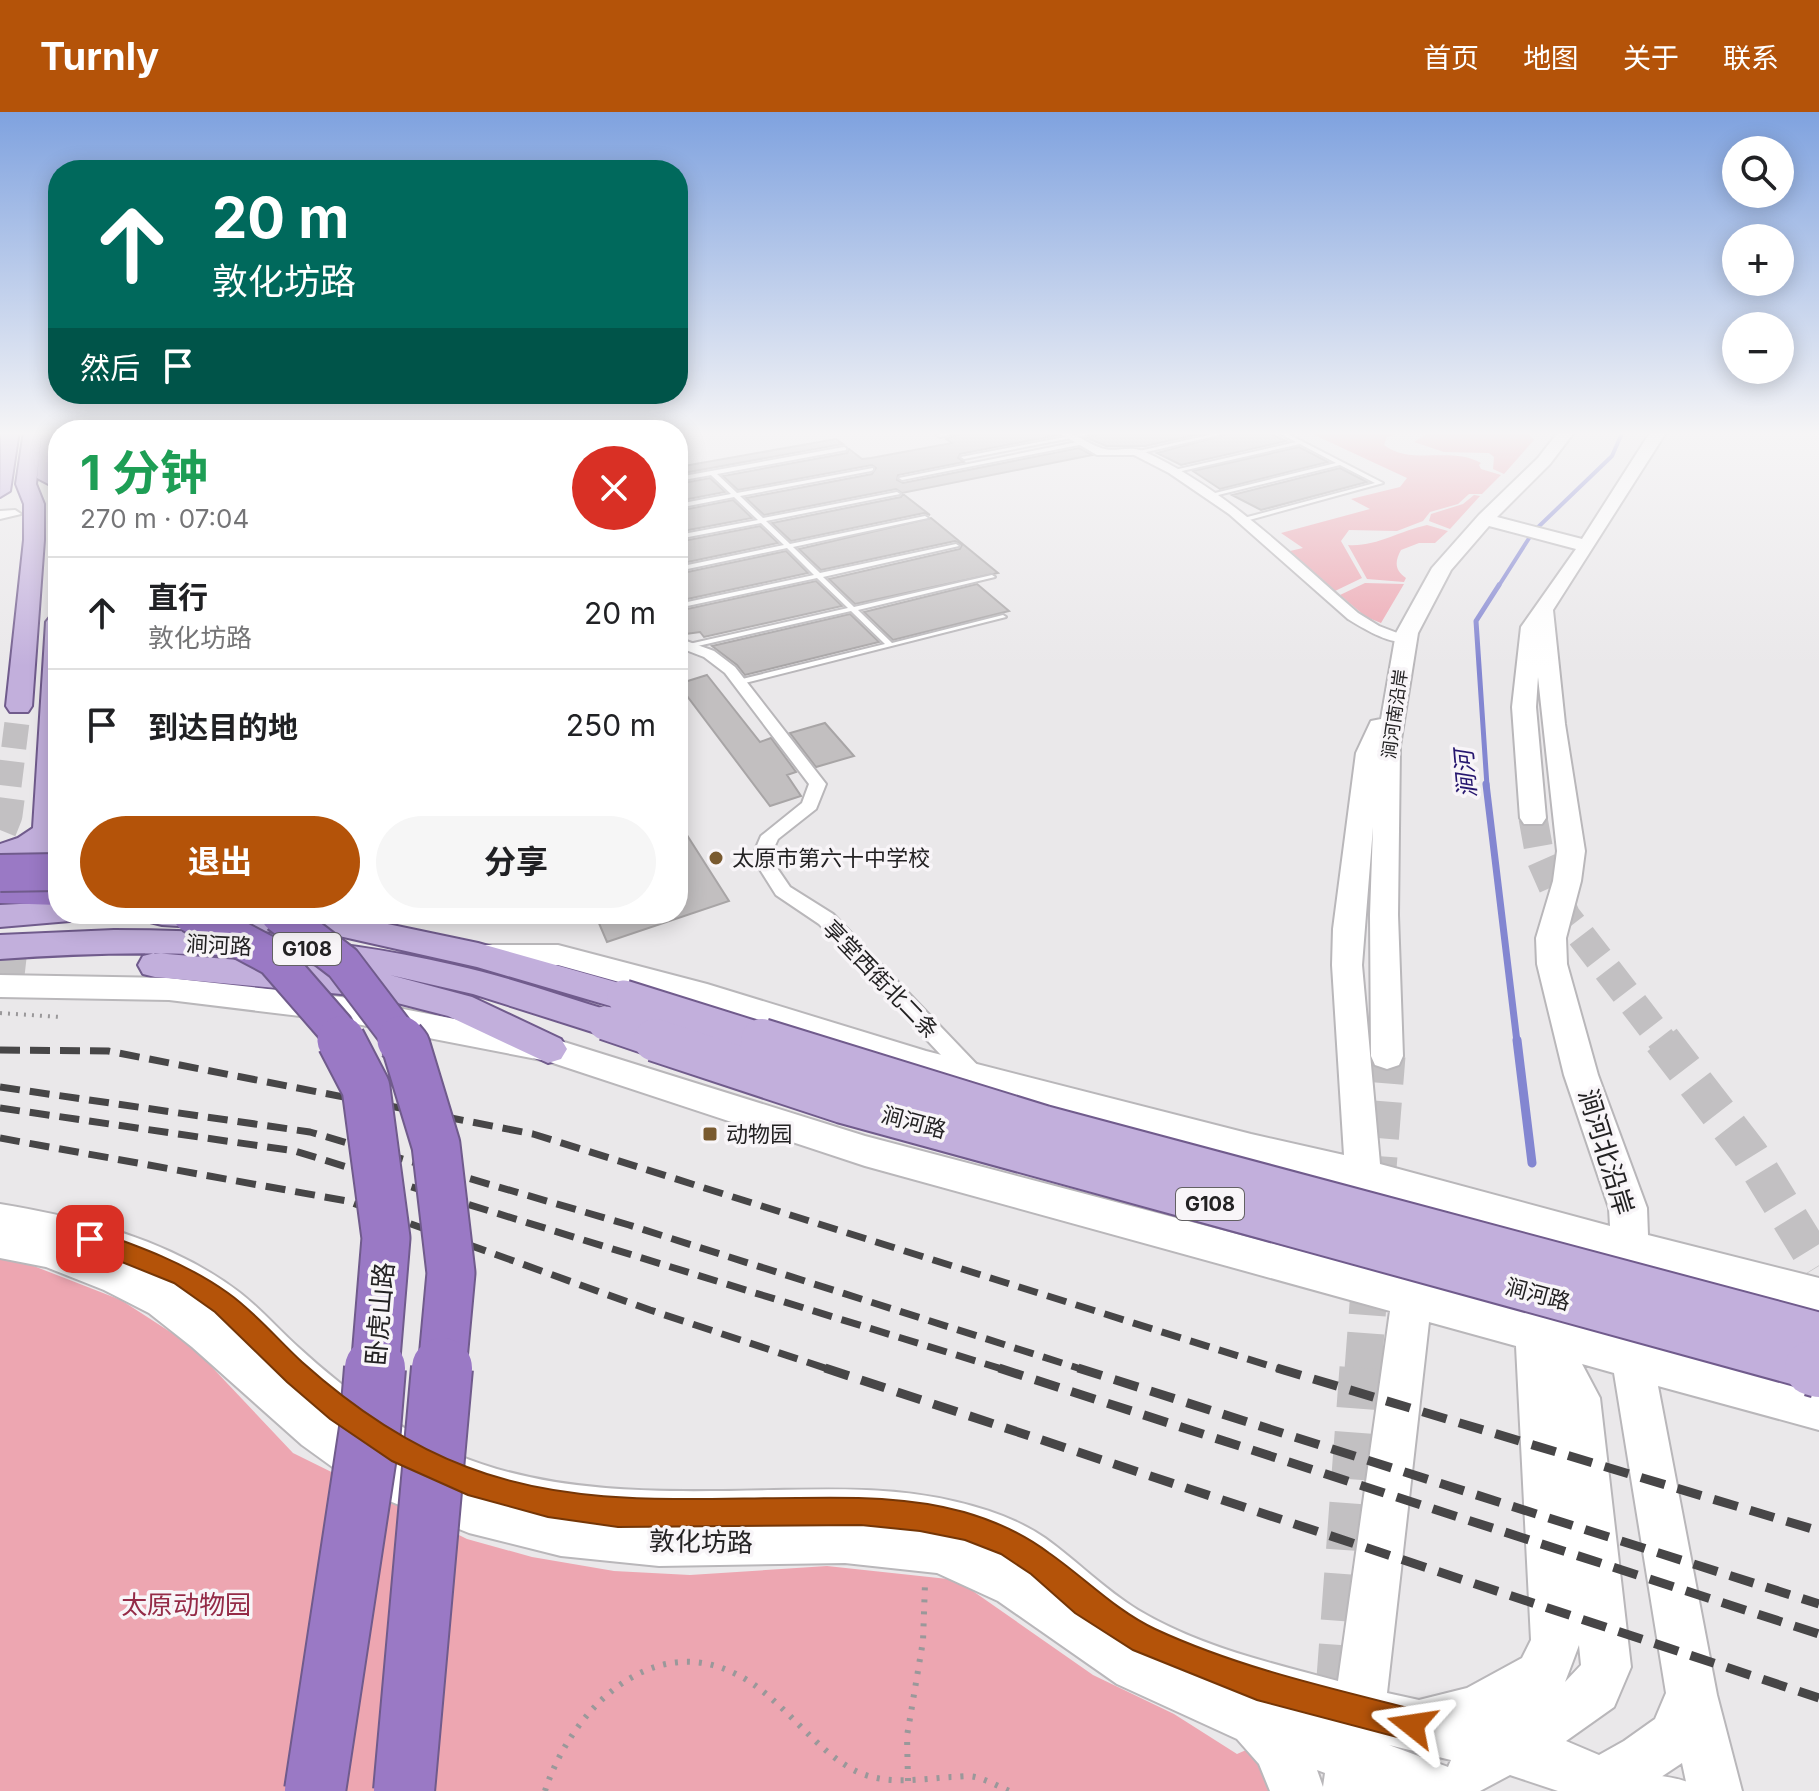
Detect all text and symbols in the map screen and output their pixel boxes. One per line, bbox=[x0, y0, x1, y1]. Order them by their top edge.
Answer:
text: Turnly bbox=[40, 33, 159, 79]
text: 首页 bbox=[1423, 41, 1479, 75]
text: 地图 bbox=[1523, 41, 1579, 75]
text: 关于 bbox=[1623, 41, 1679, 75]
text: 联系 bbox=[1723, 41, 1779, 75]
map controls bbox=[1722, 136, 1794, 384]
button: search bbox=[1722, 136, 1794, 208]
text: 20 m bbox=[212, 184, 349, 252]
icon: ahead bbox=[80, 192, 184, 296]
button: + bbox=[1722, 224, 1794, 296]
text: 敦化坊路 bbox=[212, 259, 356, 303]
button: − bbox=[1722, 312, 1794, 384]
icon: arrive bbox=[156, 344, 200, 388]
text: 然后 bbox=[80, 350, 140, 386]
text: 1 分钟 bbox=[80, 443, 208, 502]
button: close bbox=[572, 446, 656, 530]
text: 270 m · 07:04 bbox=[80, 503, 249, 534]
text: 直行 bbox=[148, 579, 208, 615]
icon: ahead bbox=[80, 591, 124, 635]
text: 20 m bbox=[584, 595, 656, 631]
text: 敦化坊路 bbox=[148, 622, 252, 653]
street label: 涧河南沿岸 bbox=[1378, 668, 1411, 760]
icon: arrive bbox=[80, 703, 124, 747]
text: 250 m bbox=[566, 707, 656, 743]
text: 到达目的地 bbox=[148, 709, 298, 745]
water label: 涧河 bbox=[1449, 745, 1482, 799]
button: 退出 bbox=[80, 816, 360, 908]
button: 分享 bbox=[376, 816, 656, 908]
place label: 太原市第六十中学校 bbox=[732, 845, 930, 871]
marker: 太原市第六十中学校 bbox=[707, 849, 725, 867]
street label: 享堂西街北二条 bbox=[818, 915, 944, 1043]
street label: 涧河路 bbox=[185, 930, 253, 960]
road number: G108 bbox=[273, 933, 341, 965]
street label: 涧河北沿岸 bbox=[1573, 1085, 1640, 1219]
street label: 涧河路 bbox=[879, 1101, 949, 1143]
place label: 动物园 bbox=[726, 1121, 792, 1147]
marker: 动物园 bbox=[701, 1125, 719, 1143]
road number: G108 bbox=[1176, 1188, 1244, 1220]
pin bbox=[56, 1205, 124, 1273]
icon: arrive bbox=[68, 1217, 112, 1261]
street label: 卧虎山路 bbox=[360, 1261, 399, 1367]
street label: 涧河路 bbox=[1503, 1273, 1573, 1315]
street label: 敦化坊路 bbox=[649, 1525, 753, 1558]
park label: 太原动物园 bbox=[121, 1589, 251, 1620]
position arrow bbox=[1370, 1683, 1454, 1767]

